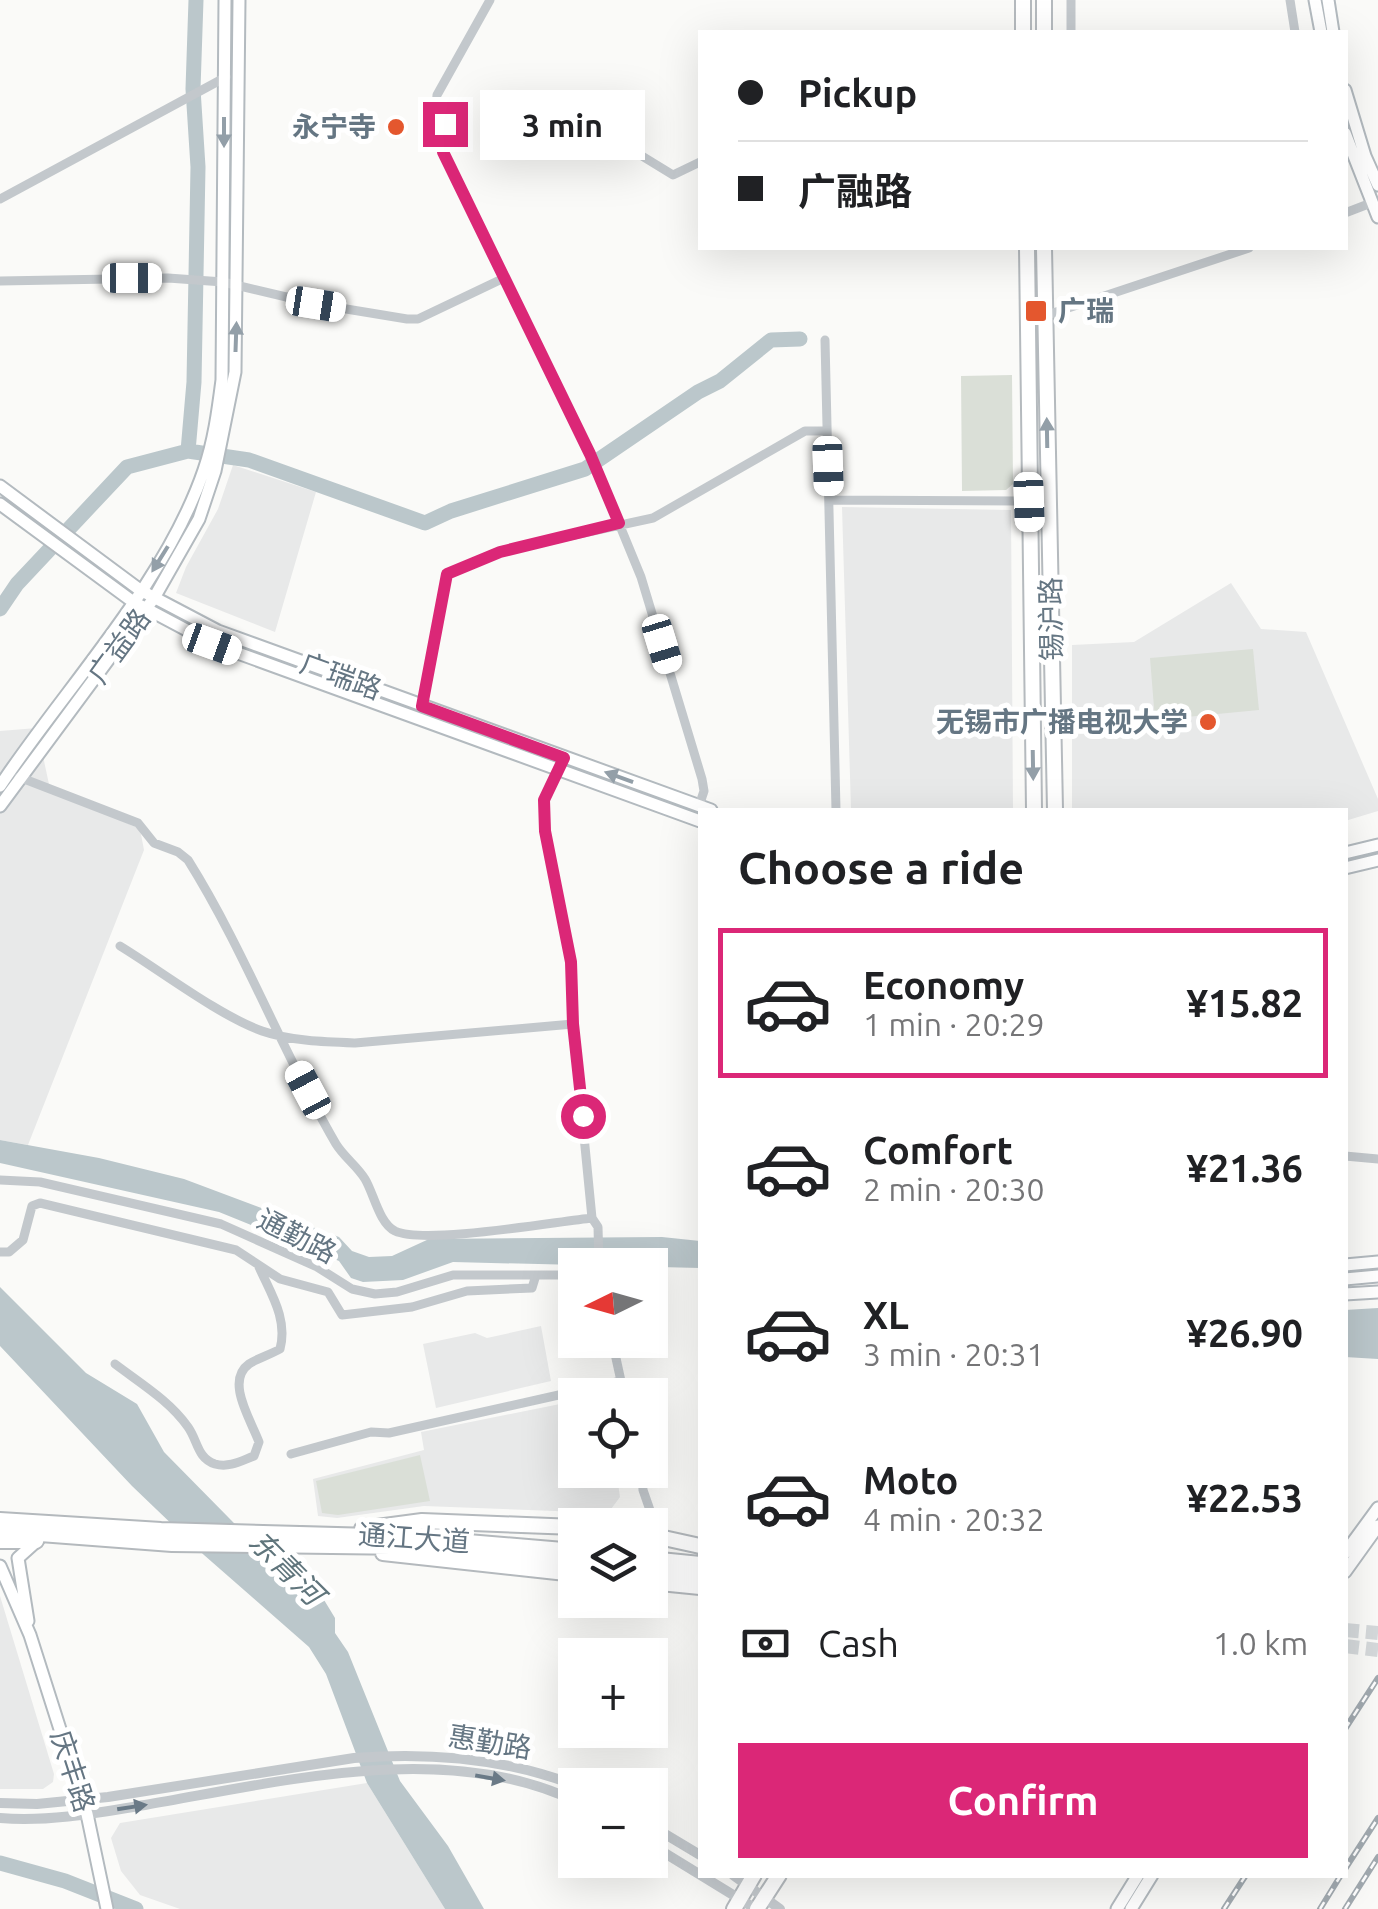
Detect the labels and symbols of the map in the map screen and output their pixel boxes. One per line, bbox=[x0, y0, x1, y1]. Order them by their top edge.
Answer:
callout: 3 min bbox=[480, 89, 645, 159]
route end bbox=[423, 102, 468, 147]
place label: 永宁寺 bbox=[292, 111, 376, 142]
marker: 永宁寺 bbox=[385, 116, 407, 138]
one-way arrow bbox=[216, 117, 232, 149]
car bbox=[102, 263, 162, 293]
car bbox=[284, 284, 348, 324]
place label: 广瑞 bbox=[1058, 295, 1114, 326]
marker: 广瑞 bbox=[1023, 298, 1049, 324]
one-way arrow bbox=[229, 320, 245, 352]
one-way arrow bbox=[1039, 416, 1055, 448]
car bbox=[812, 435, 844, 497]
car bbox=[1013, 471, 1045, 533]
one-way arrow bbox=[152, 545, 170, 573]
street label: 锡沪路 bbox=[1034, 577, 1067, 661]
street label: 广益路 bbox=[81, 603, 156, 689]
car bbox=[639, 611, 685, 677]
car bbox=[179, 620, 245, 668]
street label: 广瑞路 bbox=[296, 647, 386, 704]
place label: 无锡市广播电视大学 bbox=[936, 706, 1188, 737]
marker: 无锡市广播电视大学 bbox=[1197, 711, 1219, 733]
one-way arrow bbox=[1026, 749, 1042, 781]
one-way arrow bbox=[604, 769, 634, 784]
car bbox=[281, 1056, 335, 1124]
route start bbox=[561, 1094, 606, 1139]
street label: 通勤路 bbox=[253, 1203, 342, 1268]
north arrow bbox=[558, 1248, 668, 1358]
street label: 通江大道 bbox=[357, 1518, 471, 1557]
water label: 东青河 bbox=[243, 1523, 334, 1615]
street label: 惠勤路 bbox=[446, 1720, 534, 1763]
street label: 庆丰路 bbox=[46, 1726, 101, 1816]
one-way arrow bbox=[475, 1771, 507, 1786]
one-way arrow bbox=[116, 1799, 148, 1814]

